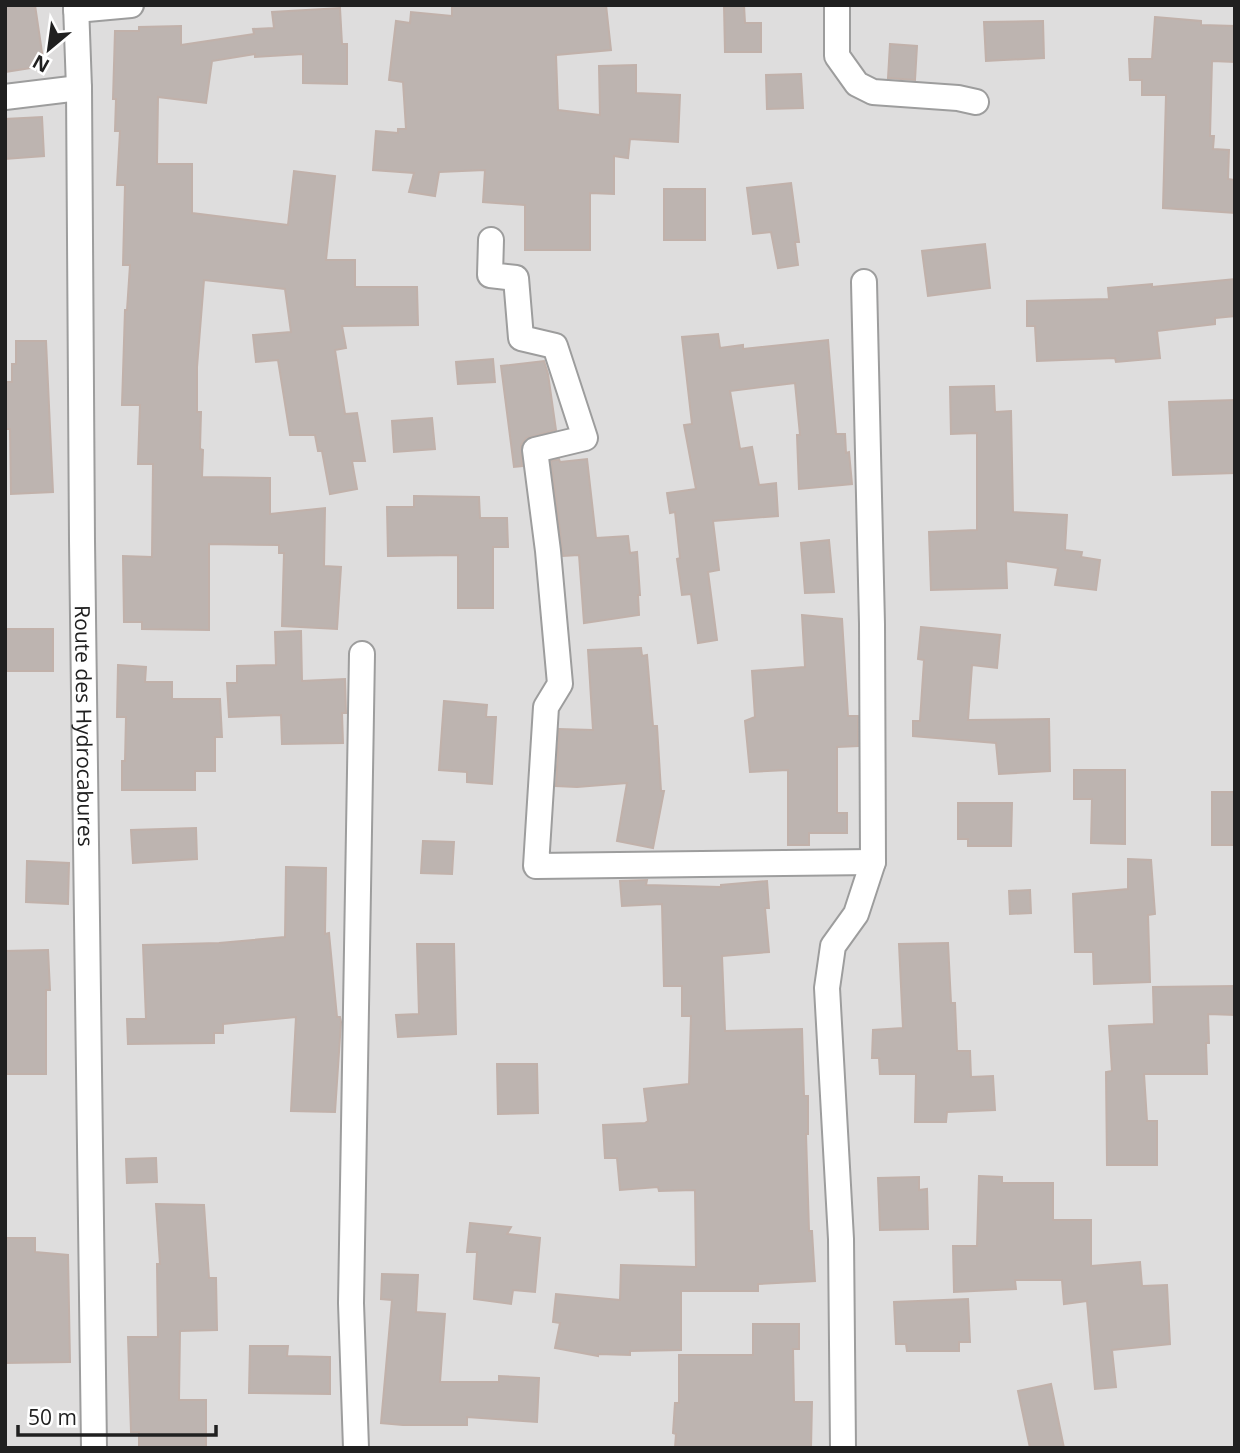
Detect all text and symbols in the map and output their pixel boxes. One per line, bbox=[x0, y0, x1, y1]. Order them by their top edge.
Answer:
north arrow bbox=[14, 14, 84, 84]
text: N bbox=[28, 49, 54, 79]
street label: Route des Hydrocabures bbox=[69, 605, 100, 847]
scale bar bbox=[18, 1394, 215, 1438]
text: 50 m bbox=[28, 1403, 77, 1431]

